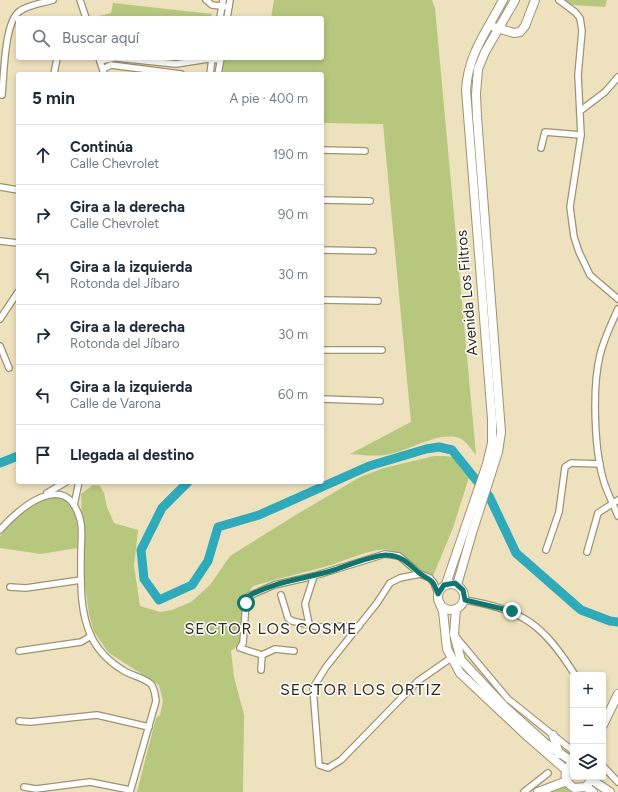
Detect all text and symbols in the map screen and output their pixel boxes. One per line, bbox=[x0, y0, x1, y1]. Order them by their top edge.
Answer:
search box bbox=[16, 16, 324, 60]
icon: search bbox=[30, 27, 52, 49]
text: Buscar aquí bbox=[62, 29, 139, 47]
text: 5 min bbox=[32, 88, 75, 108]
text: A pie · 400 m bbox=[229, 91, 308, 106]
text: Continúa bbox=[70, 138, 133, 156]
icon: ahead bbox=[32, 144, 54, 166]
text: 190 m bbox=[273, 147, 308, 162]
text: Calle Chevrolet bbox=[70, 156, 159, 171]
text: Gira a la derecha bbox=[70, 198, 185, 216]
icon: right bbox=[32, 204, 54, 226]
text: 90 m bbox=[278, 207, 308, 222]
text: Calle Chevrolet bbox=[70, 216, 159, 231]
street label: Avenida Los Filtros bbox=[453, 229, 481, 357]
text: Gira a la izquierda bbox=[70, 258, 192, 276]
icon: left bbox=[32, 264, 54, 286]
text: 30 m bbox=[278, 267, 308, 282]
text: Rotonda del Jíbaro bbox=[70, 276, 180, 291]
text: Gira a la derecha bbox=[70, 318, 185, 336]
icon: right bbox=[32, 324, 54, 346]
text: 30 m bbox=[278, 327, 308, 342]
text: Rotonda del Jíbaro bbox=[70, 336, 180, 351]
text: Gira a la izquierda bbox=[70, 378, 192, 396]
icon: left bbox=[32, 384, 54, 406]
text: 60 m bbox=[278, 387, 308, 402]
text: Calle de Varona bbox=[70, 396, 161, 411]
icon: arrive bbox=[32, 444, 54, 466]
text: Llegada al destino bbox=[70, 446, 194, 464]
route start bbox=[237, 594, 255, 612]
route end bbox=[503, 602, 521, 620]
district label: SECTOR LOS COSME bbox=[184, 619, 358, 638]
map controls bbox=[570, 672, 606, 780]
button: + bbox=[570, 672, 606, 708]
district label: SECTOR LOS ORTIZ bbox=[280, 680, 442, 699]
button: − bbox=[570, 708, 606, 744]
button: layers bbox=[570, 744, 606, 780]

